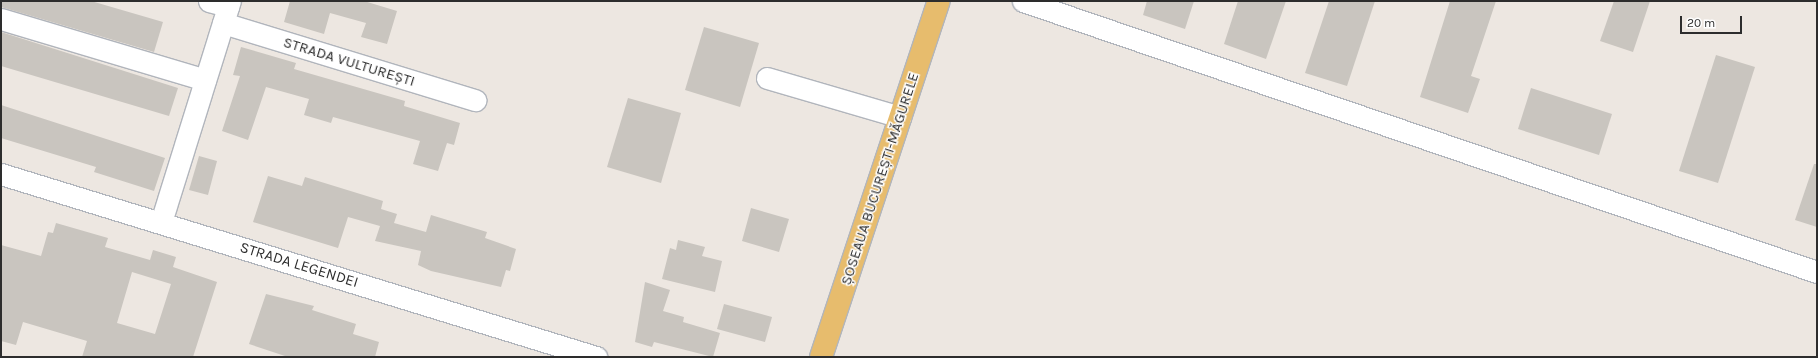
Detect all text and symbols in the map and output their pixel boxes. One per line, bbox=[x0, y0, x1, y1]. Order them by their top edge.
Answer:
scale bar bbox=[1682, 8, 1744, 34]
text: 20 m bbox=[1687, 16, 1715, 30]
street label: STRADA VULTUREȘTI bbox=[281, 33, 417, 91]
street label: ȘOSEAUA BUCUREȘTI-MĂGURELE bbox=[837, 70, 923, 288]
street label: STRADA LEGENDEI bbox=[238, 238, 360, 292]

